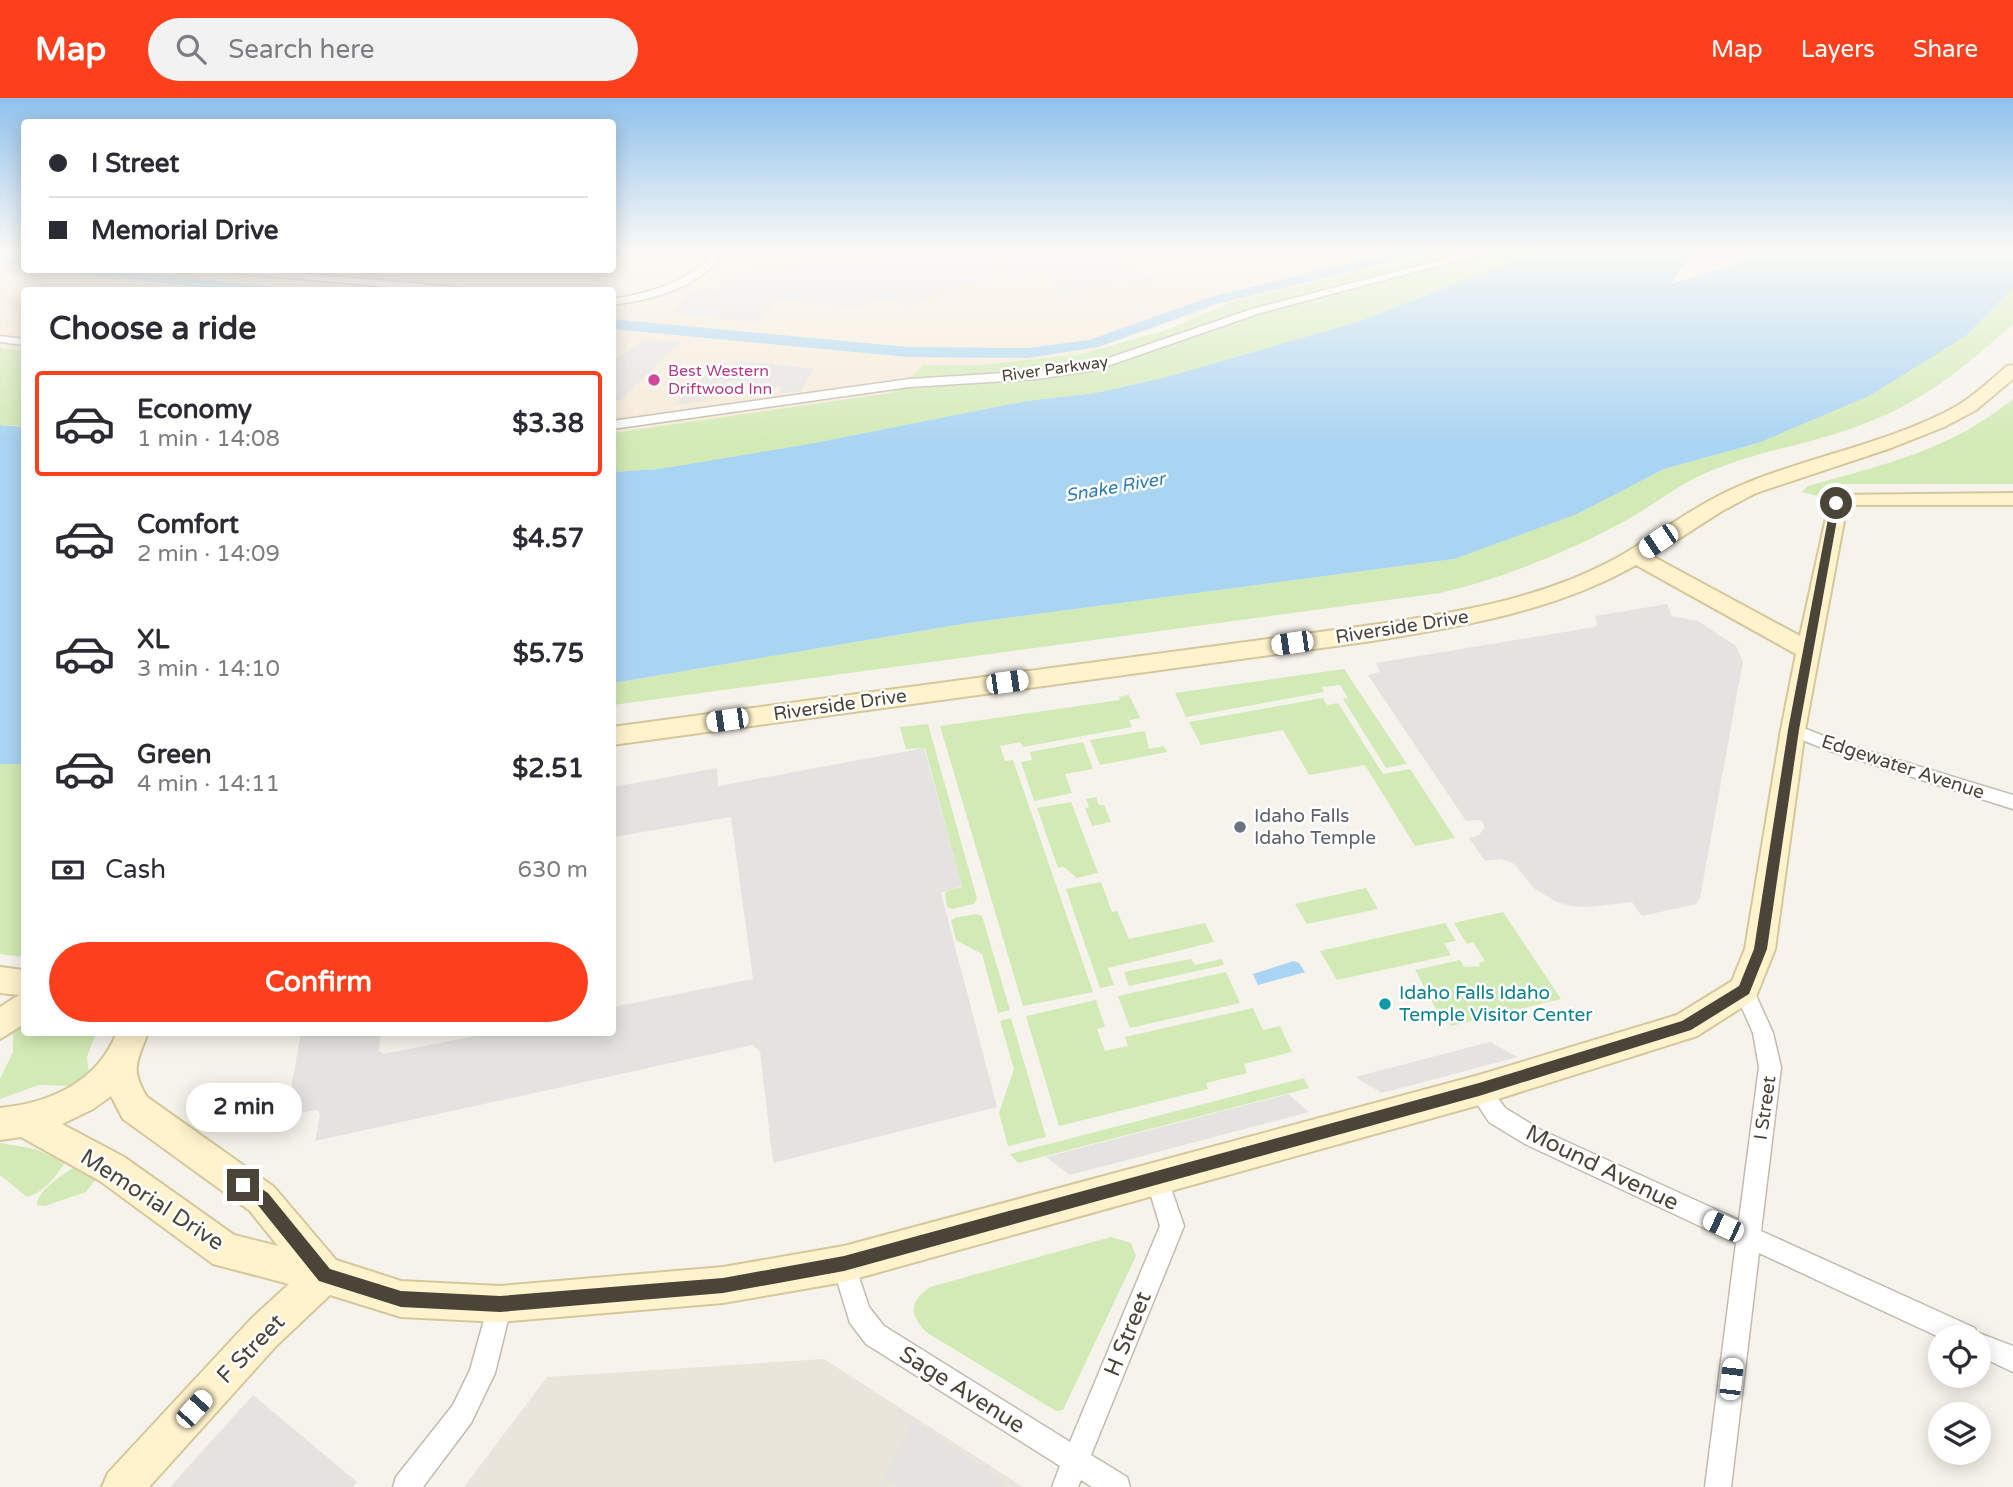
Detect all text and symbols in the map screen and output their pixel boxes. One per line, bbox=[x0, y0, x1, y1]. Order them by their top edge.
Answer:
search box bbox=[148, 18, 638, 81]
text: Map bbox=[35, 30, 106, 69]
icon: search bbox=[172, 30, 210, 68]
text: Search here bbox=[228, 34, 374, 65]
text: Map bbox=[1711, 35, 1763, 64]
text: Layers bbox=[1801, 35, 1875, 64]
text: Share bbox=[1913, 35, 1978, 64]
text: I Street bbox=[91, 148, 179, 179]
text: Memorial Drive bbox=[91, 215, 278, 246]
text: Choose a ride bbox=[49, 310, 256, 348]
street label: River Parkway bbox=[1000, 352, 1110, 386]
place label: Best Western Driftwood Inn bbox=[668, 361, 772, 399]
marker: Best Western Driftwood Inn bbox=[646, 372, 662, 388]
icon: car bbox=[53, 392, 116, 455]
text: Economy bbox=[137, 394, 252, 425]
text: $3.38 bbox=[512, 408, 584, 439]
text: 1 min · 14:08 bbox=[137, 425, 280, 453]
water label: Snake River bbox=[1064, 467, 1168, 507]
route start bbox=[1820, 487, 1852, 519]
icon: car bbox=[53, 507, 116, 570]
text: Comfort bbox=[137, 509, 239, 540]
car bbox=[1635, 521, 1682, 561]
text: $4.57 bbox=[512, 523, 584, 554]
text: 2 min · 14:09 bbox=[137, 540, 280, 568]
street label: Riverside Drive bbox=[1334, 606, 1470, 648]
icon: car bbox=[53, 622, 116, 685]
text: XL bbox=[137, 624, 169, 655]
car bbox=[1270, 630, 1315, 656]
text: $5.75 bbox=[513, 638, 584, 669]
text: 3 min · 14:10 bbox=[137, 655, 280, 683]
car bbox=[985, 669, 1030, 695]
street label: Riverside Drive bbox=[772, 685, 908, 725]
car bbox=[705, 707, 750, 733]
street label: Edgewater Avenue bbox=[1819, 730, 1987, 804]
icon: car bbox=[53, 737, 116, 800]
text: Green bbox=[137, 739, 212, 770]
text: $2.51 bbox=[512, 753, 584, 784]
text: 4 min · 14:11 bbox=[137, 770, 280, 798]
place label: Idaho Falls Idaho Temple bbox=[1254, 805, 1376, 849]
marker: Idaho Falls Idaho Temple bbox=[1232, 819, 1248, 835]
icon: cash bbox=[49, 851, 87, 889]
text: Cash bbox=[105, 854, 166, 885]
text: 630 m bbox=[518, 856, 588, 884]
button: Confirm bbox=[49, 942, 588, 1022]
place label: Idaho Falls Idaho Temple Visitor Center bbox=[1399, 982, 1593, 1026]
marker: Idaho Falls Idaho Temple Visitor Center bbox=[1377, 996, 1393, 1012]
street label: I Street bbox=[1750, 1074, 1780, 1142]
callout: 2 min bbox=[185, 1084, 301, 1132]
text: 2 min bbox=[213, 1093, 275, 1121]
street label: Mound Avenue bbox=[1521, 1119, 1683, 1217]
street label: Memorial Drive bbox=[75, 1143, 229, 1257]
route end bbox=[227, 1169, 259, 1201]
car bbox=[1700, 1208, 1747, 1244]
street label: H Street bbox=[1098, 1287, 1158, 1381]
street label: F Street bbox=[211, 1308, 291, 1390]
map controls bbox=[1928, 1325, 1991, 1465]
button: locate bbox=[1928, 1325, 1991, 1388]
street label: Sage Avenue bbox=[894, 1340, 1030, 1440]
car bbox=[1719, 1357, 1744, 1401]
car bbox=[173, 1386, 216, 1432]
button: layers bbox=[1928, 1402, 1991, 1465]

